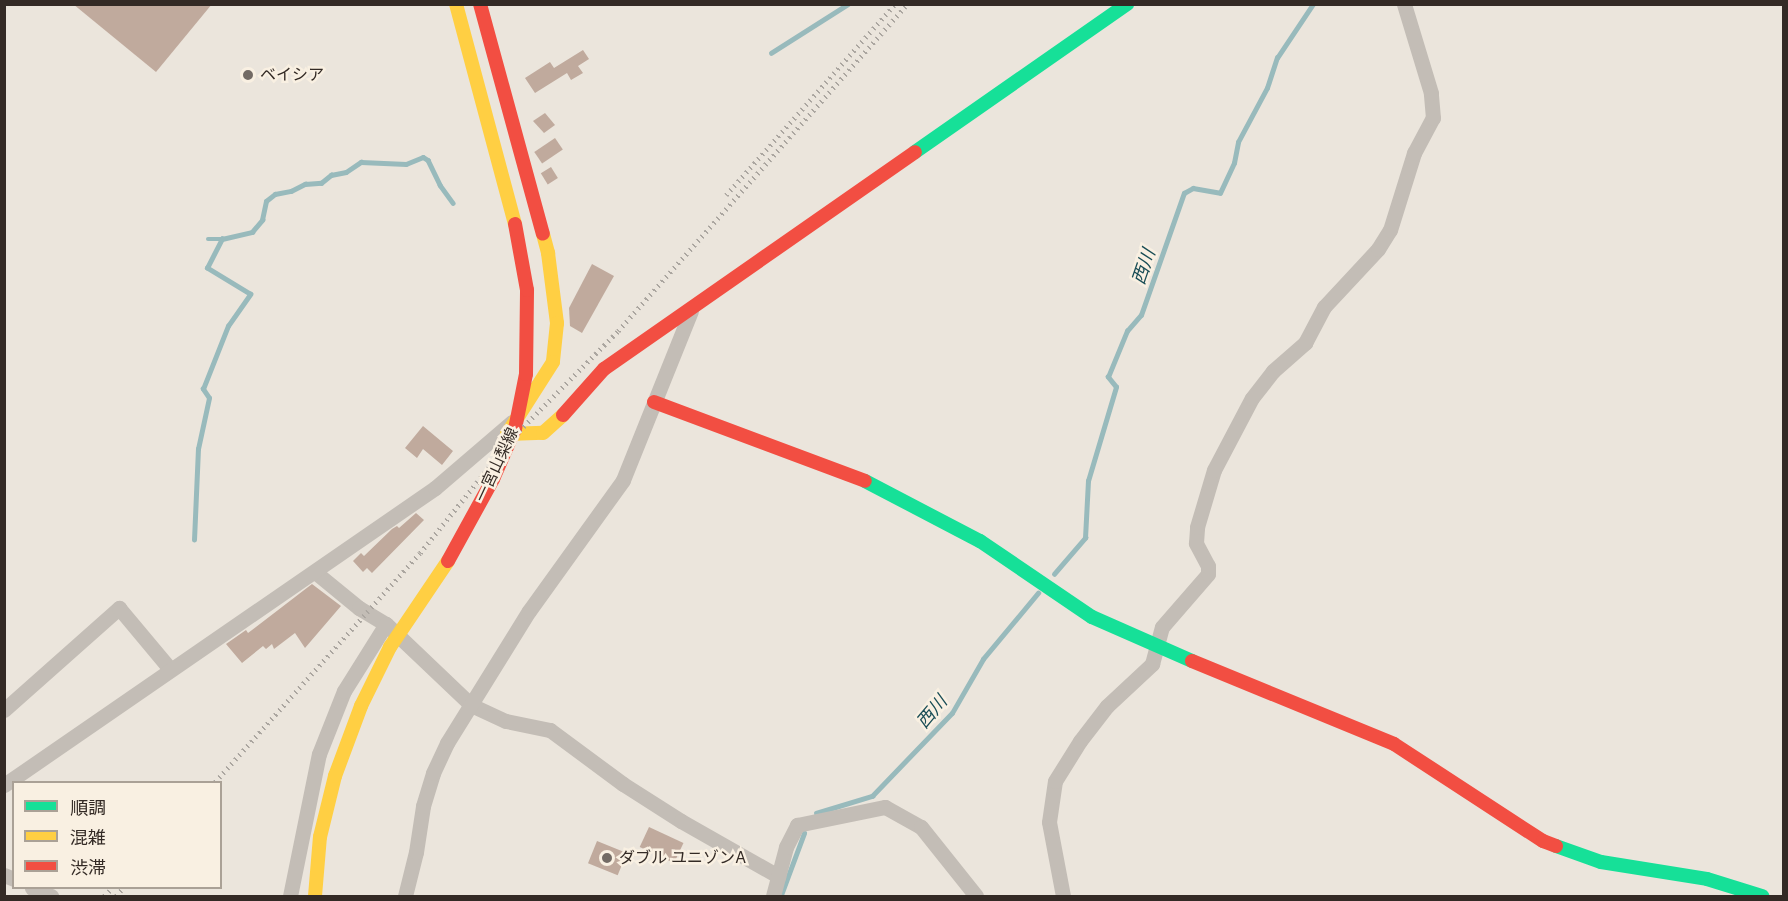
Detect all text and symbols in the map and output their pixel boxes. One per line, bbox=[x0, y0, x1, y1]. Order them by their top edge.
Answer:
place label: ベイシア bbox=[260, 65, 324, 85]
marker: ベイシア bbox=[241, 68, 255, 82]
water label: 西川 bbox=[1128, 246, 1160, 288]
street label: 一宮山梨線 bbox=[471, 425, 523, 505]
water label: 西川 bbox=[912, 691, 952, 733]
legend bbox=[12, 781, 222, 889]
text: 順調 bbox=[70, 797, 106, 818]
text: 混雑 bbox=[70, 827, 106, 848]
place label: ダブル ユニゾンA bbox=[619, 848, 746, 868]
marker: ダブル ユニゾンA bbox=[600, 851, 614, 865]
text: 渋滞 bbox=[70, 857, 106, 878]

